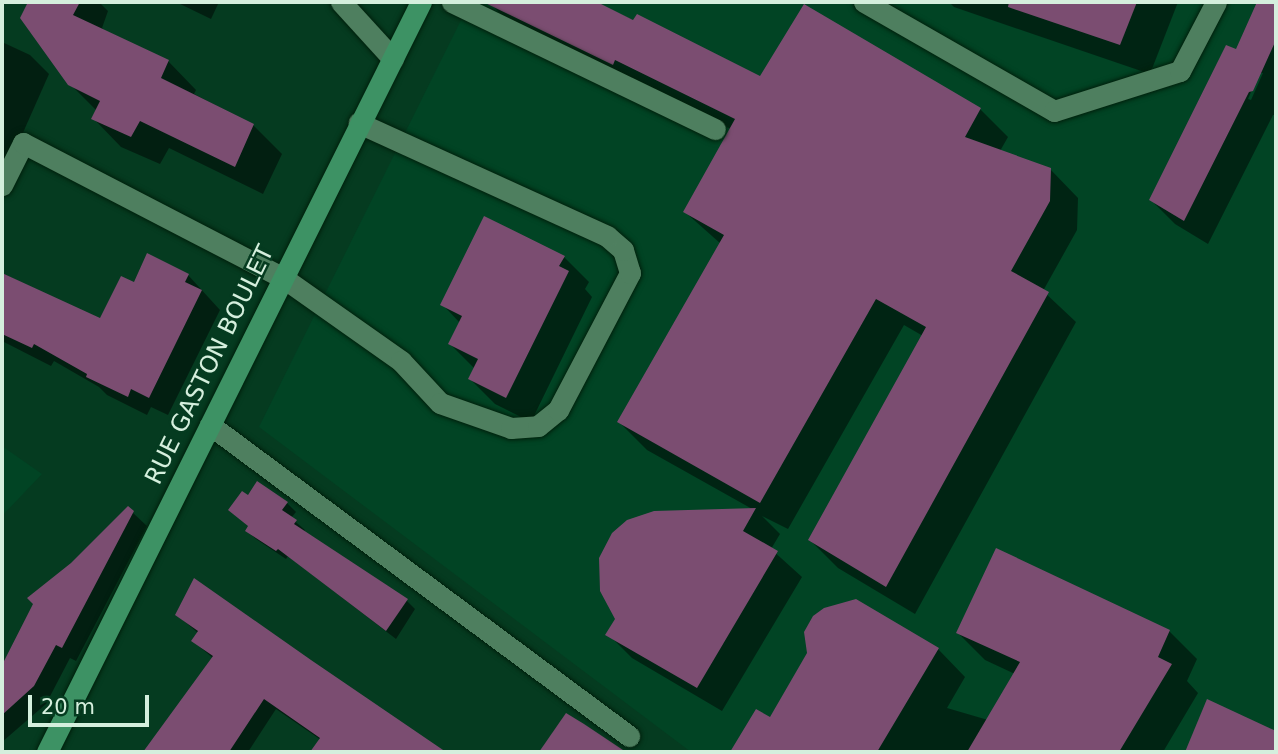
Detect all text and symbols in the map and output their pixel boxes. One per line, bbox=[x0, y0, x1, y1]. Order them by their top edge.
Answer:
street label: RUE GASTON BOULET bbox=[140, 241, 280, 489]
scale bar bbox=[32, 680, 152, 724]
text: 20 m bbox=[41, 695, 95, 719]

